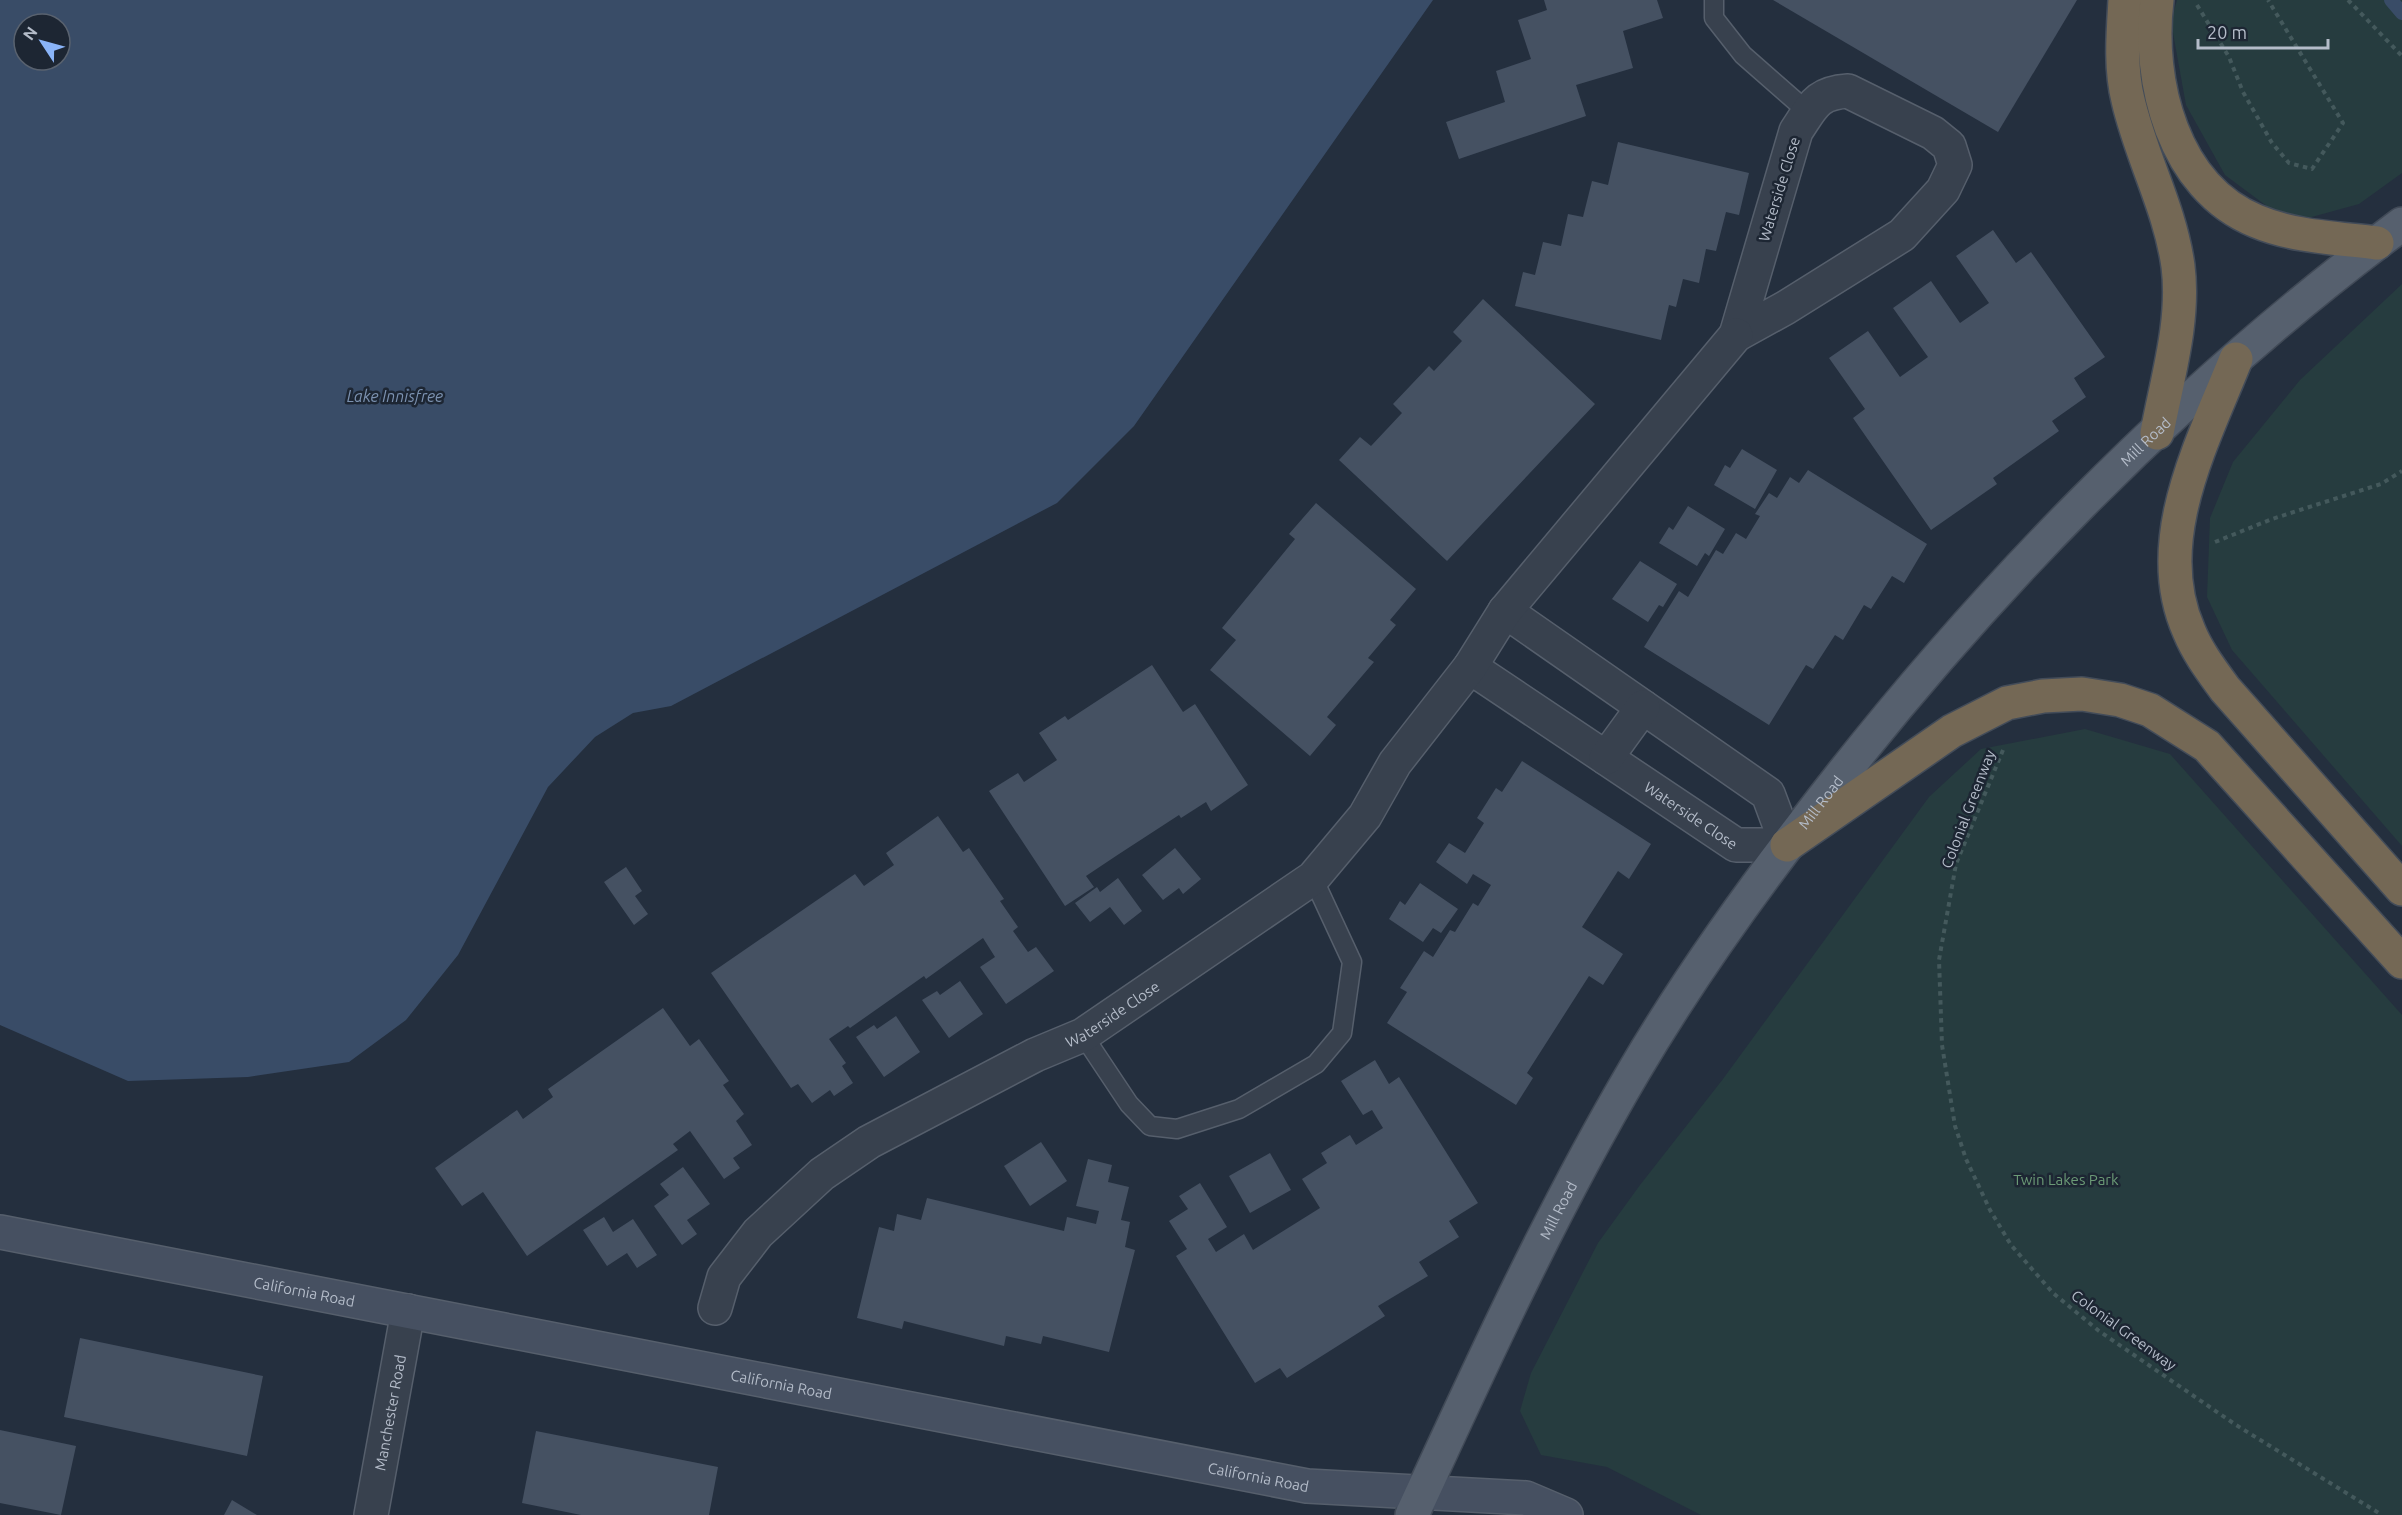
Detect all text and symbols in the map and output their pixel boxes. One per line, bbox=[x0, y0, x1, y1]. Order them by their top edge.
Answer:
north arrow bbox=[12, 12, 72, 72]
scale bar bbox=[2198, 12, 2328, 50]
text: 20 m bbox=[2207, 22, 2247, 42]
text: N bbox=[19, 23, 41, 43]
street label: Waterside Close bbox=[1755, 135, 1803, 243]
water label: Lake Innisfree bbox=[347, 387, 443, 405]
street label: Mill Road bbox=[2117, 413, 2174, 469]
street label: Colonial Greenway bbox=[1938, 747, 1998, 871]
street label: Mill Road bbox=[1795, 772, 1846, 832]
street label: Waterside Close bbox=[1641, 778, 1741, 852]
street label: Waterside Close bbox=[1063, 977, 1162, 1050]
park label: Twin Lakes Park bbox=[2013, 1171, 2119, 1188]
street label: Mill Road bbox=[1536, 1178, 1580, 1242]
street label: California Road bbox=[252, 1273, 356, 1309]
street label: Colonial Greenway bbox=[2068, 1286, 2180, 1374]
street label: Manchester Road bbox=[371, 1353, 408, 1472]
street label: California Road bbox=[729, 1366, 833, 1402]
street label: California Road bbox=[1206, 1458, 1310, 1495]

